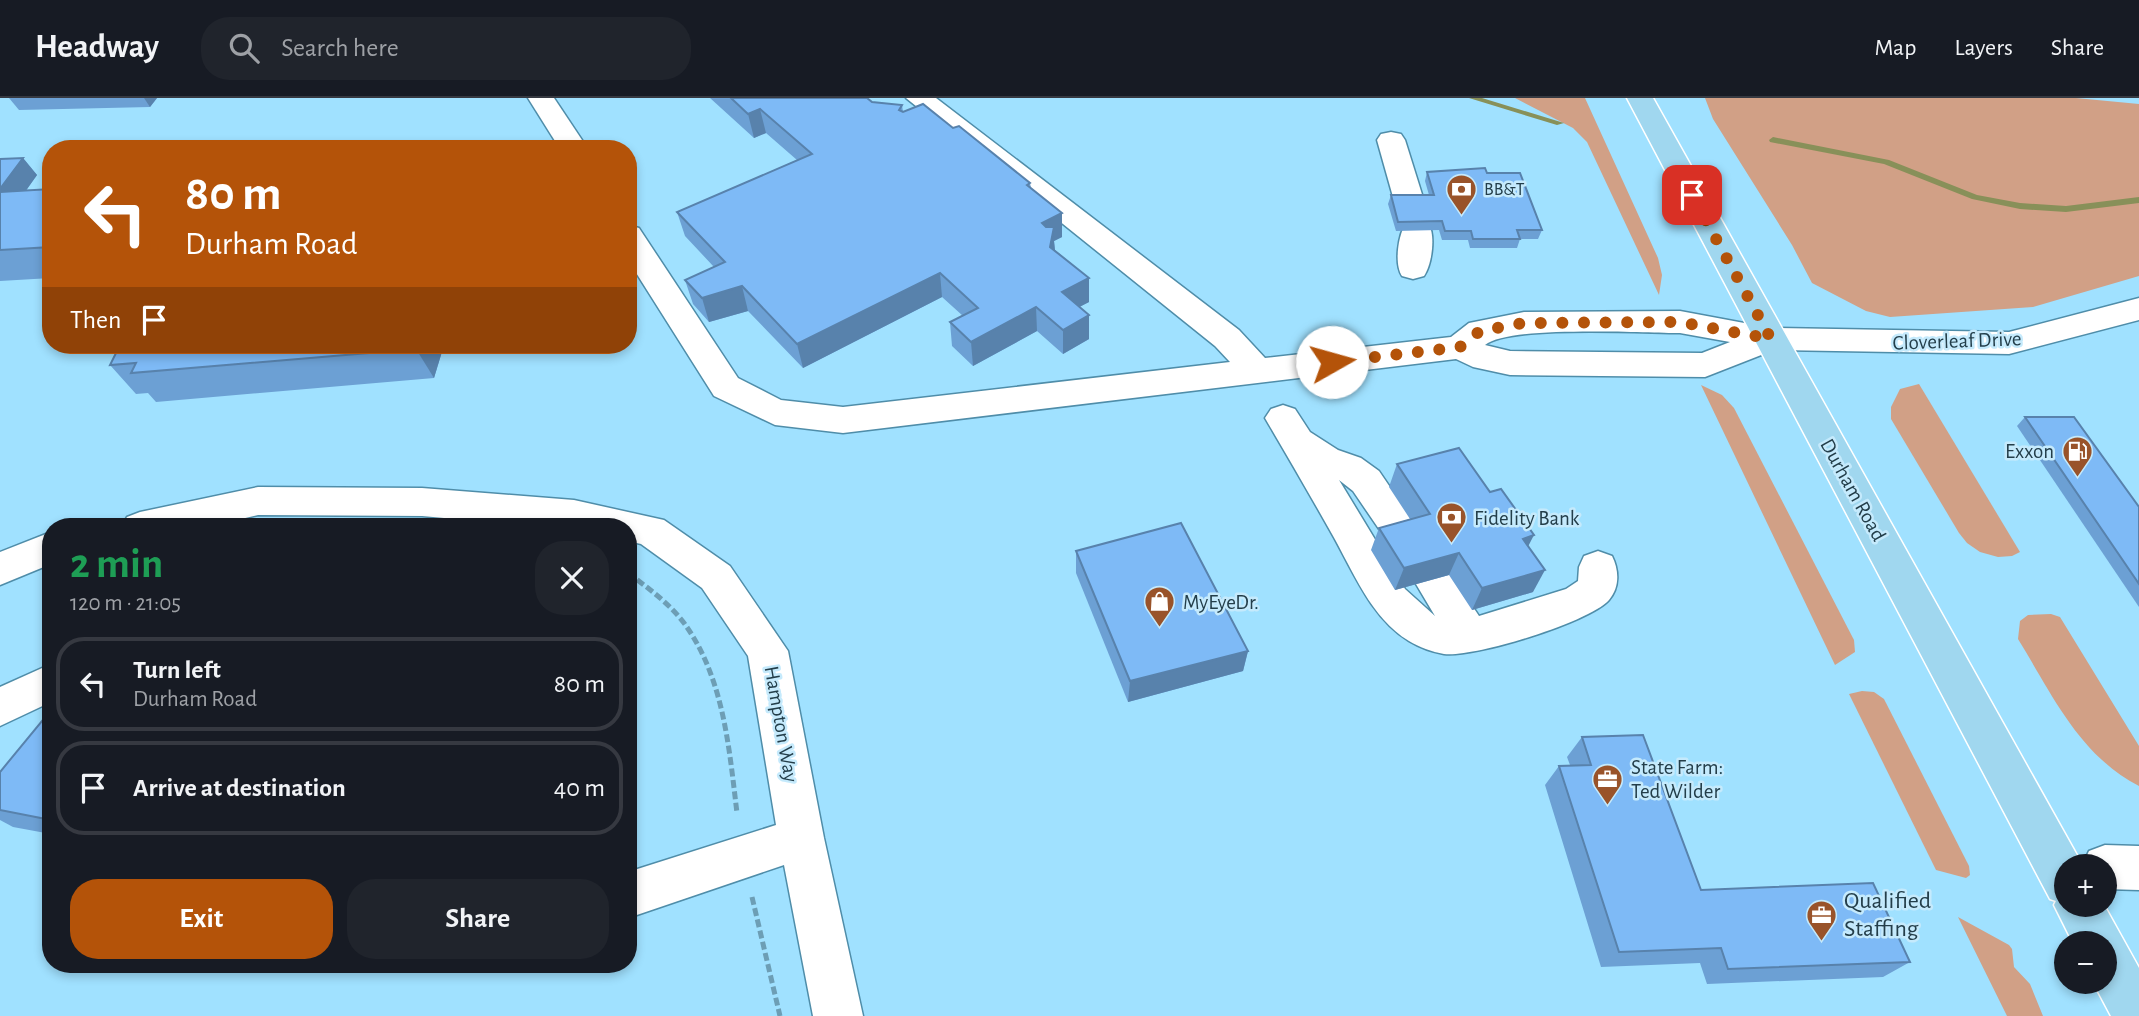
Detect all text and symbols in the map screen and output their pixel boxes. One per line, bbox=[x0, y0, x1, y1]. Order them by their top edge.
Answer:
search box bbox=[201, 17, 691, 80]
icon: search bbox=[225, 29, 263, 67]
text: Headway bbox=[35, 31, 159, 64]
text: Search here bbox=[281, 35, 399, 61]
text: Map bbox=[1874, 36, 1916, 60]
text: Layers bbox=[1954, 36, 2013, 60]
text: Share bbox=[2051, 36, 2104, 60]
pin bbox=[1662, 165, 1722, 225]
icon: left bbox=[70, 168, 161, 259]
text: 80 m bbox=[185, 170, 282, 219]
bank icon: BB&T bbox=[1444, 173, 1478, 217]
icon: arrive bbox=[1673, 176, 1711, 214]
place label: BB&T bbox=[1484, 181, 1525, 199]
text: Durham Road bbox=[185, 228, 358, 260]
icon: arrive bbox=[135, 301, 173, 339]
text: Then bbox=[70, 307, 121, 333]
position arrow bbox=[1295, 325, 1369, 399]
street label: Cloverleaf Drive bbox=[1892, 328, 2022, 354]
fuel station icon: Exxon bbox=[2060, 434, 2094, 478]
street label: Durham Road bbox=[1816, 435, 1890, 545]
place label: Exxon bbox=[2005, 441, 2054, 462]
bank icon: Fidelity Bank bbox=[1434, 501, 1468, 545]
place label: Fidelity Bank bbox=[1474, 508, 1580, 529]
button: close bbox=[535, 541, 609, 615]
text: 2 min bbox=[70, 543, 163, 585]
shop icon: MyEyeDr. bbox=[1143, 585, 1177, 629]
text: 120 m · 21:05 bbox=[70, 592, 181, 615]
place label: MyEyeDr. bbox=[1183, 592, 1259, 613]
text: Turn left bbox=[133, 657, 221, 683]
street label: Hampton Way bbox=[760, 664, 802, 784]
icon: left bbox=[74, 665, 112, 703]
text: 80 m bbox=[554, 671, 605, 697]
text: Durham Road bbox=[133, 688, 257, 711]
place label: State Farm: Ted Wilder bbox=[1631, 757, 1723, 802]
office icon: State Farm: Ted Wilder bbox=[1591, 762, 1625, 806]
icon: arrive bbox=[74, 769, 112, 807]
text: Arrive at destination bbox=[133, 775, 346, 801]
text: 40 m bbox=[554, 775, 605, 801]
map controls bbox=[2054, 854, 2117, 994]
button: + bbox=[2054, 854, 2117, 917]
button: Exit bbox=[70, 879, 333, 959]
button: Share bbox=[347, 879, 609, 959]
place label: Qualified Staffing bbox=[1844, 889, 1931, 941]
office icon: Qualified Staffing bbox=[1804, 898, 1838, 942]
button: − bbox=[2054, 931, 2117, 994]

